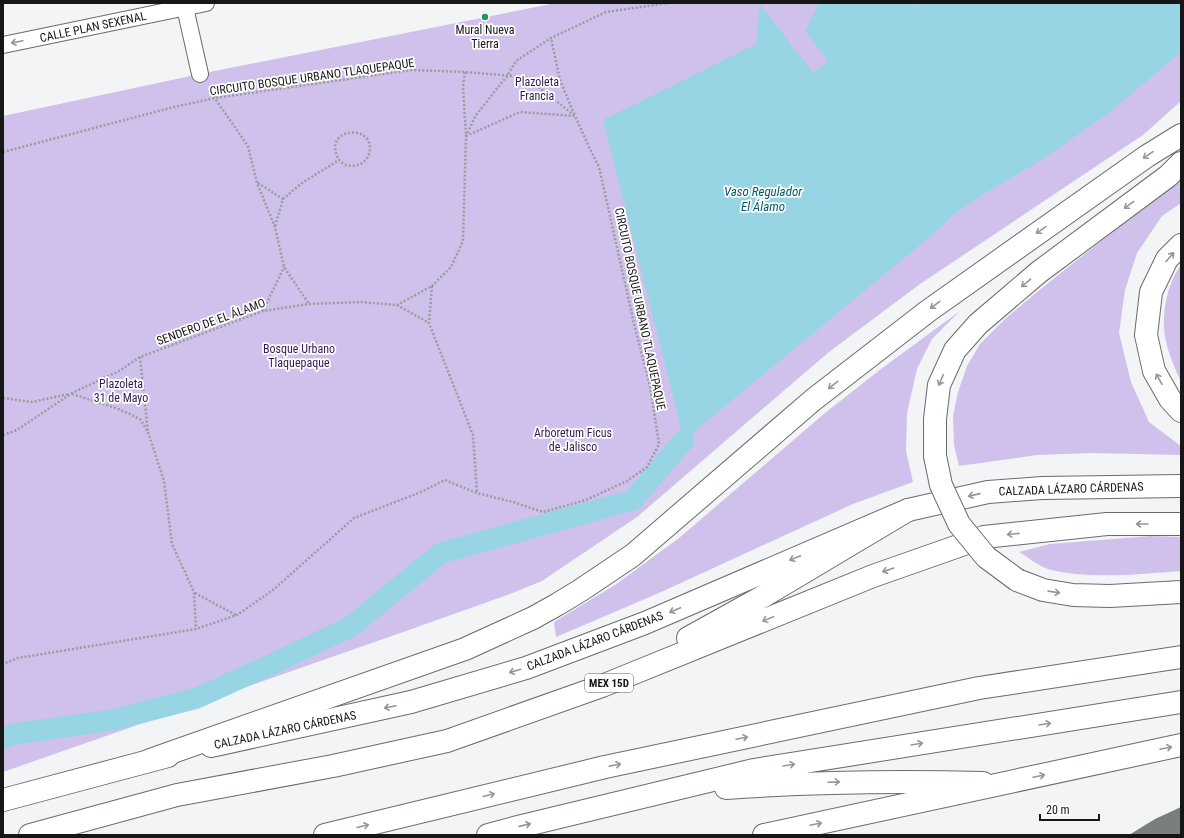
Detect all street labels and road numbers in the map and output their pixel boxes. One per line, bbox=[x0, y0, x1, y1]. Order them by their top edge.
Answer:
street label: CALLE PLAN SEXENAL bbox=[39, 9, 148, 45]
street label: CIRCUITO BOSQUE URBANO TLAQUEPAQUE bbox=[209, 56, 415, 98]
street label: CIRCUITO BOSQUE URBANO TLAQUEPAQUE bbox=[612, 207, 668, 411]
street label: SENDERO DE EL ÁLAMO bbox=[154, 295, 267, 348]
street label: CALZADA LÁZARO CÁRDENAS bbox=[998, 478, 1144, 499]
street label: CALZADA LÁZARO CÁRDENAS bbox=[524, 608, 665, 674]
road number: MEX 15D bbox=[585, 674, 633, 692]
street label: CALZADA LÁZARO CÁRDENAS bbox=[212, 707, 357, 752]

